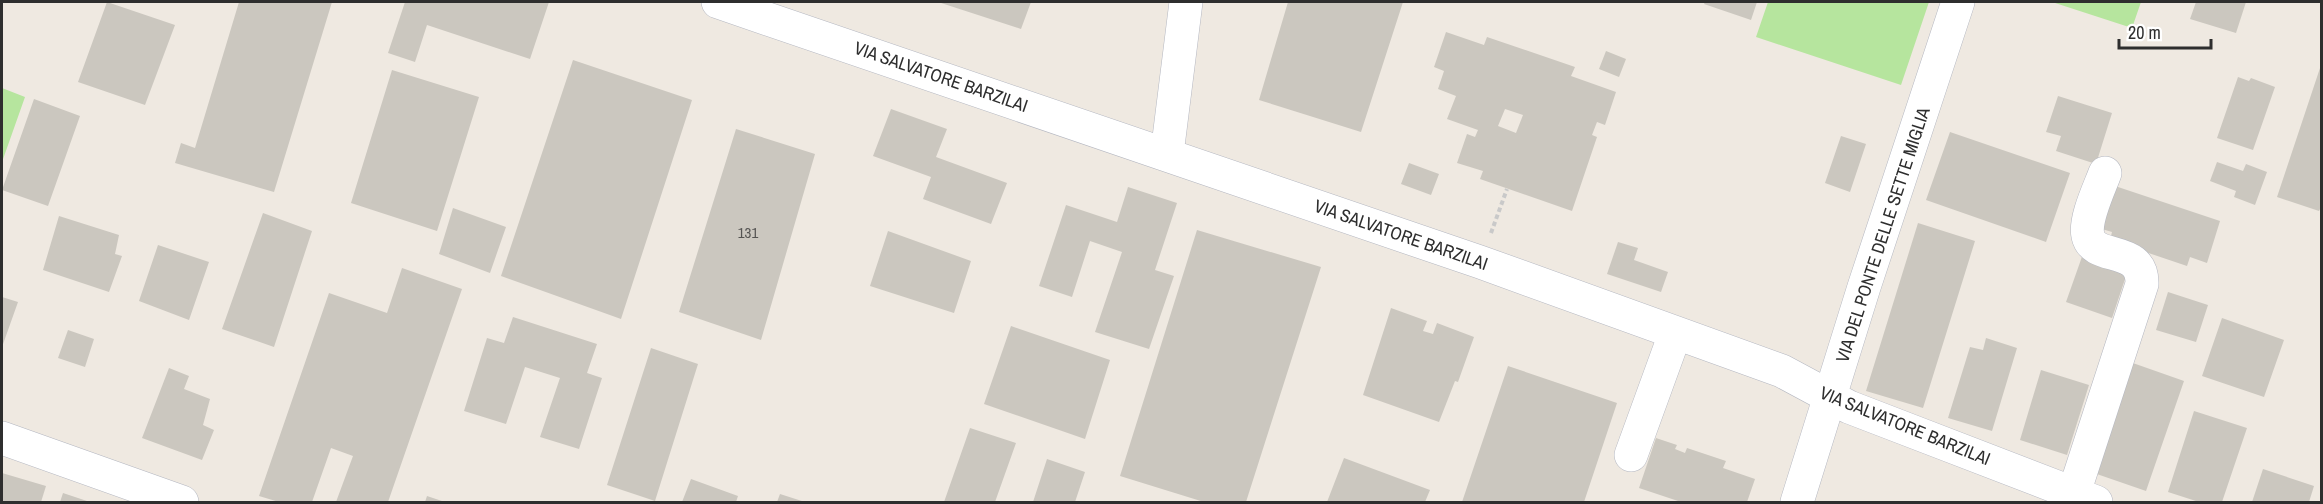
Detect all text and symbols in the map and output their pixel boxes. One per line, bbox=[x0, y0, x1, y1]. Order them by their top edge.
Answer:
scale bar bbox=[2119, 12, 2210, 50]
text: 20 m bbox=[2128, 20, 2161, 45]
street label: VIA SALVATORE BARZILAI bbox=[851, 35, 1031, 118]
street label: VIA DEL PONTE DELLE SETTE MIGLIA bbox=[1829, 104, 1936, 366]
street label: VIA SALVATORE BARZILAI bbox=[1311, 193, 1491, 276]
house number: 131 bbox=[738, 222, 758, 243]
street label: VIA SALVATORE BARZILAI bbox=[1816, 380, 1994, 471]

